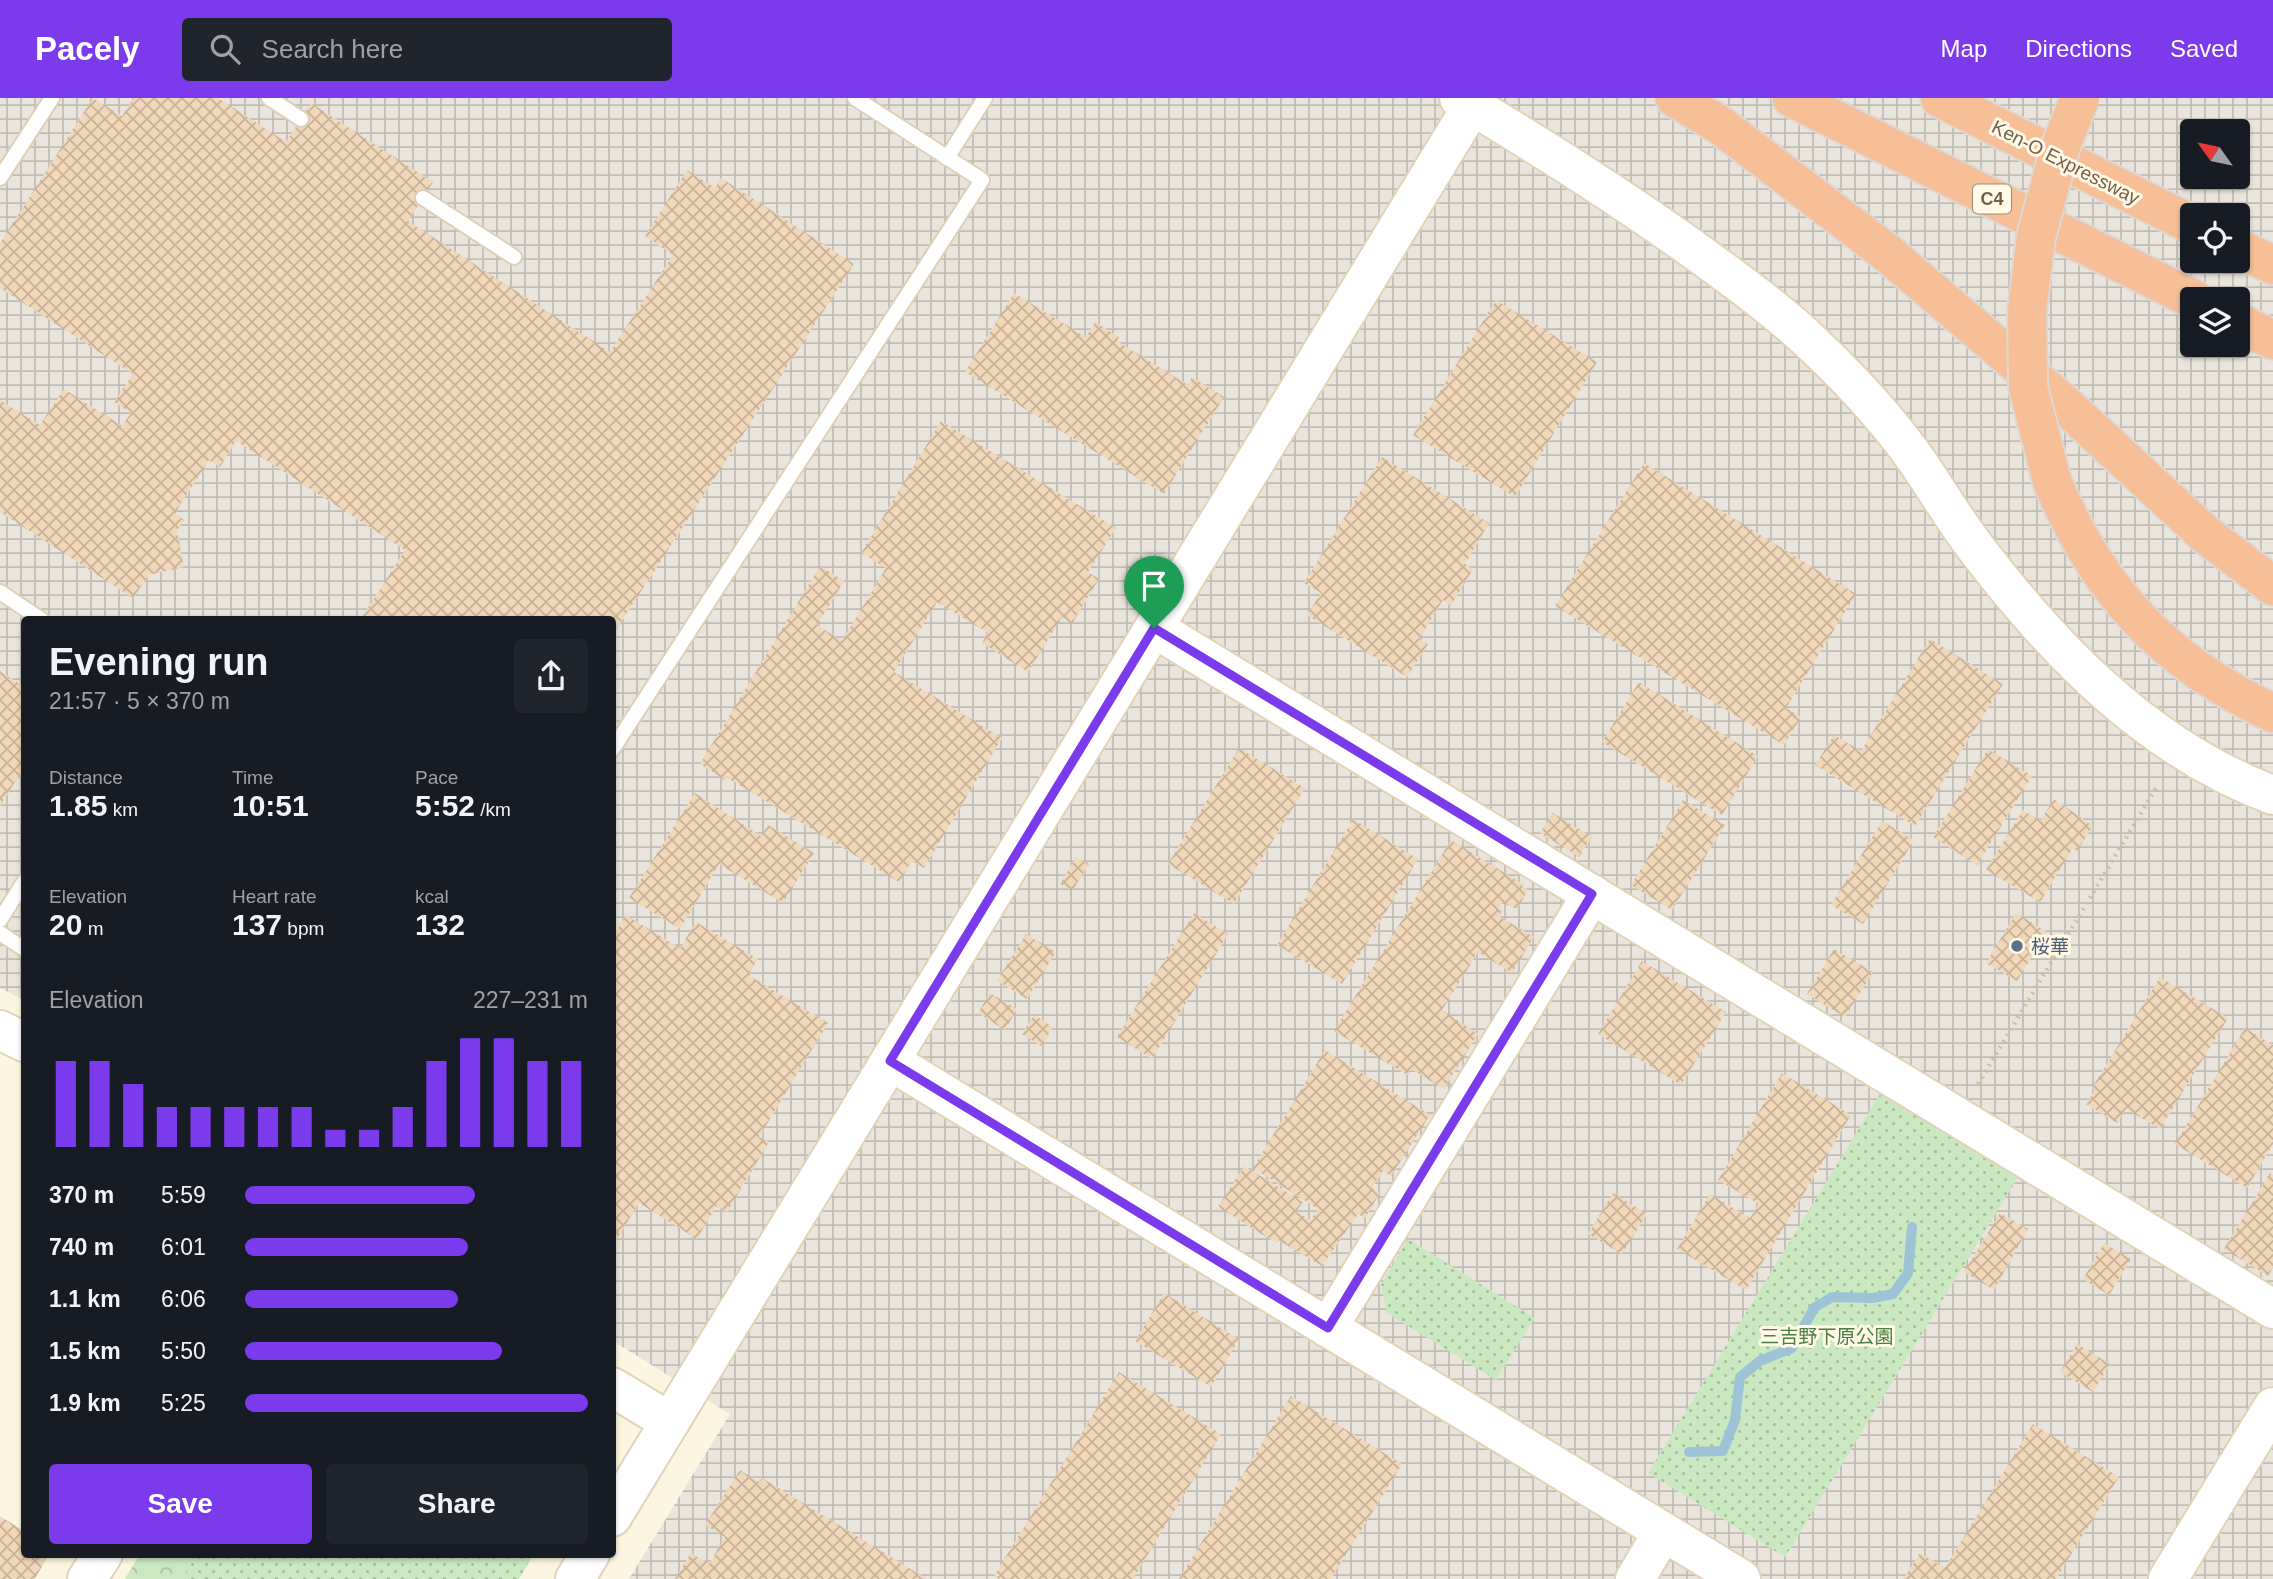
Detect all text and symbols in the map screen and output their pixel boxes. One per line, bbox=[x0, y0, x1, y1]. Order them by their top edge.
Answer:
search box bbox=[182, 18, 672, 81]
text: Pacely bbox=[35, 30, 140, 67]
icon: search bbox=[206, 30, 244, 68]
text: Search here bbox=[262, 34, 403, 64]
text: Map bbox=[1941, 35, 1987, 62]
text: Directions bbox=[2025, 35, 2132, 62]
text: Saved bbox=[2170, 35, 2238, 62]
street label: Ken-O Expressway bbox=[1989, 116, 2143, 209]
north arrow bbox=[2180, 119, 2250, 189]
map controls bbox=[2180, 119, 2250, 357]
road number: C4 bbox=[1973, 184, 2011, 214]
button: locate bbox=[2180, 203, 2250, 273]
button: layers bbox=[2180, 287, 2250, 357]
pin bbox=[1124, 556, 1184, 628]
icon: arrive bbox=[1135, 567, 1173, 605]
button: share bbox=[514, 639, 588, 713]
text: Evening run bbox=[49, 641, 269, 683]
text: 21:57 · 5 × 370 m bbox=[49, 688, 230, 714]
text: Distance bbox=[49, 767, 123, 788]
text: Time bbox=[232, 767, 274, 788]
text: Pace bbox=[415, 767, 458, 788]
text: 1.85 bbox=[49, 789, 107, 822]
text: 10:51 bbox=[232, 789, 309, 822]
text: 5:52 bbox=[415, 789, 475, 822]
text: km bbox=[107, 799, 138, 820]
text: /km bbox=[475, 799, 511, 820]
text: Elevation bbox=[49, 886, 127, 907]
text: Heart rate bbox=[232, 886, 316, 907]
text: kcal bbox=[415, 886, 449, 907]
text: 20 bbox=[49, 908, 82, 941]
text: 137 bbox=[232, 908, 282, 941]
text: 132 bbox=[415, 908, 465, 941]
text: m bbox=[82, 918, 103, 939]
text: bpm bbox=[282, 918, 324, 939]
place label: 桜華 bbox=[2031, 936, 2069, 957]
marker: 桜華 bbox=[2009, 938, 2025, 954]
text: Elevation bbox=[49, 987, 144, 1013]
text: 227–231 m bbox=[473, 987, 588, 1013]
text: 370 m bbox=[49, 1182, 114, 1208]
text: 5:59 bbox=[161, 1182, 206, 1208]
text: 740 m bbox=[49, 1234, 114, 1260]
text: 6:01 bbox=[161, 1234, 206, 1260]
text: 1.1 km bbox=[49, 1286, 121, 1312]
text: 6:06 bbox=[161, 1286, 206, 1312]
park label: 三吉野下原公園 bbox=[1760, 1326, 1894, 1347]
text: 1.5 km bbox=[49, 1338, 121, 1364]
text: 5:50 bbox=[161, 1338, 206, 1364]
text: 1.9 km bbox=[49, 1390, 121, 1416]
text: 5:25 bbox=[161, 1390, 206, 1416]
button: Save bbox=[49, 1464, 312, 1544]
button: Share bbox=[326, 1464, 588, 1544]

